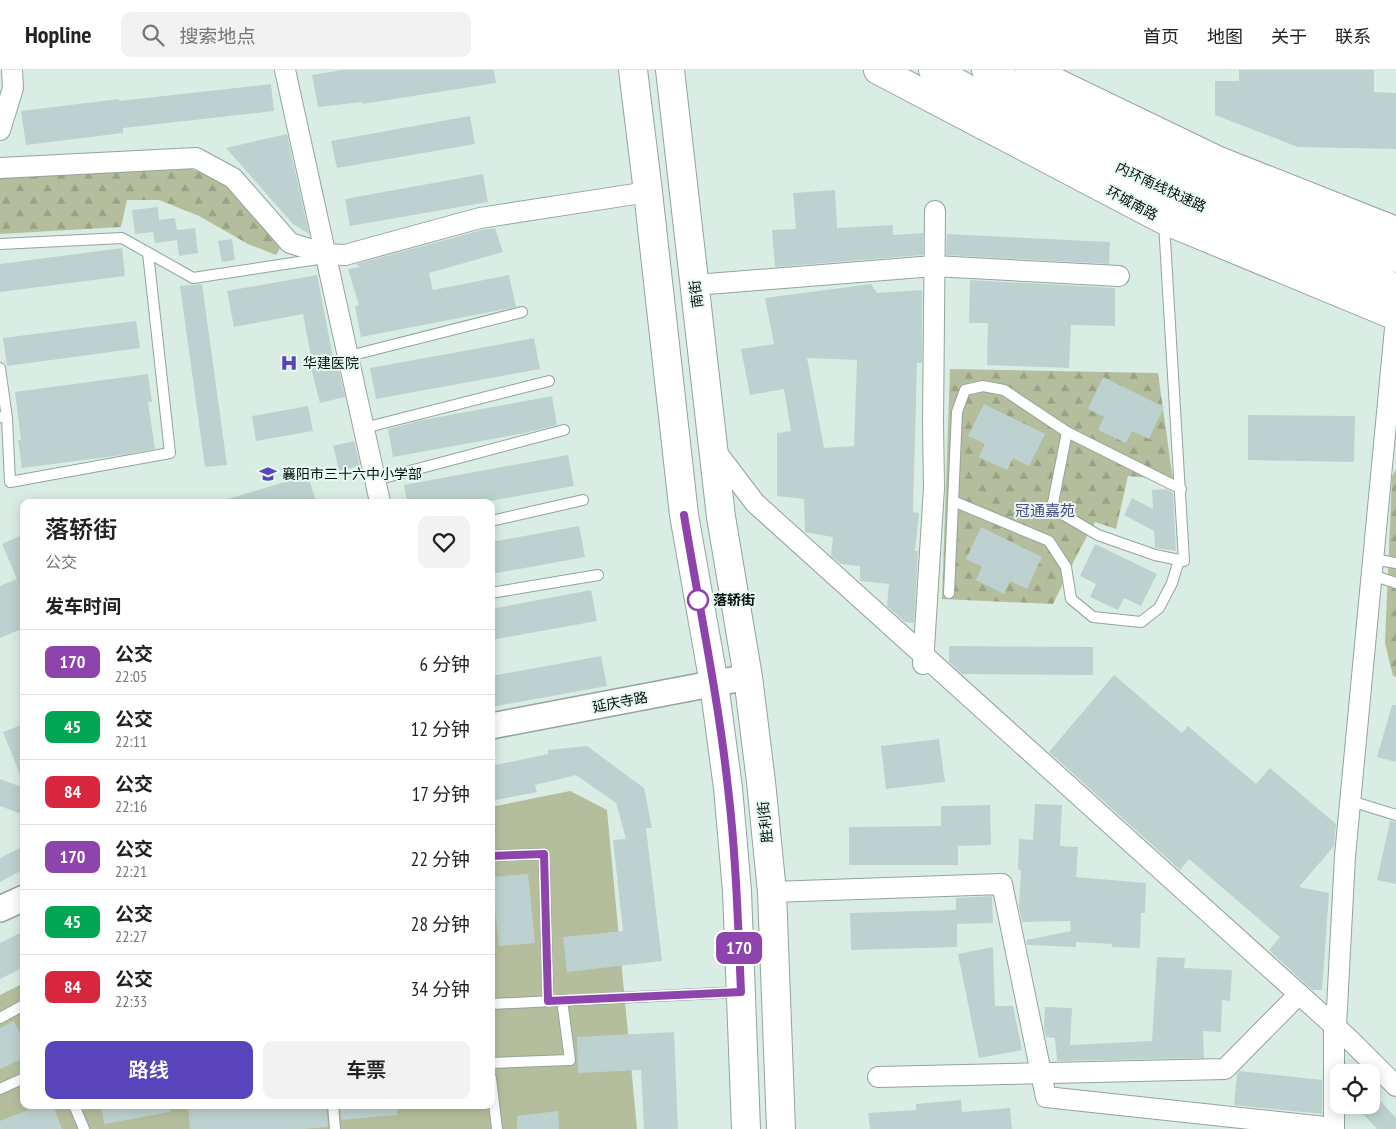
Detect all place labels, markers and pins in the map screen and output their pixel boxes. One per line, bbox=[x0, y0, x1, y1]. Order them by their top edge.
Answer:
hospital icon: 华建医院 bbox=[279, 353, 299, 373]
place label: 华建医院 bbox=[303, 354, 359, 372]
school or university icon: 襄阳市三十六中小学部 bbox=[258, 464, 278, 484]
place label: 襄阳市三十六中小学部 bbox=[282, 465, 422, 483]
marker: 落轿街 bbox=[687, 589, 709, 611]
place label: 落轿街 bbox=[713, 591, 755, 609]

